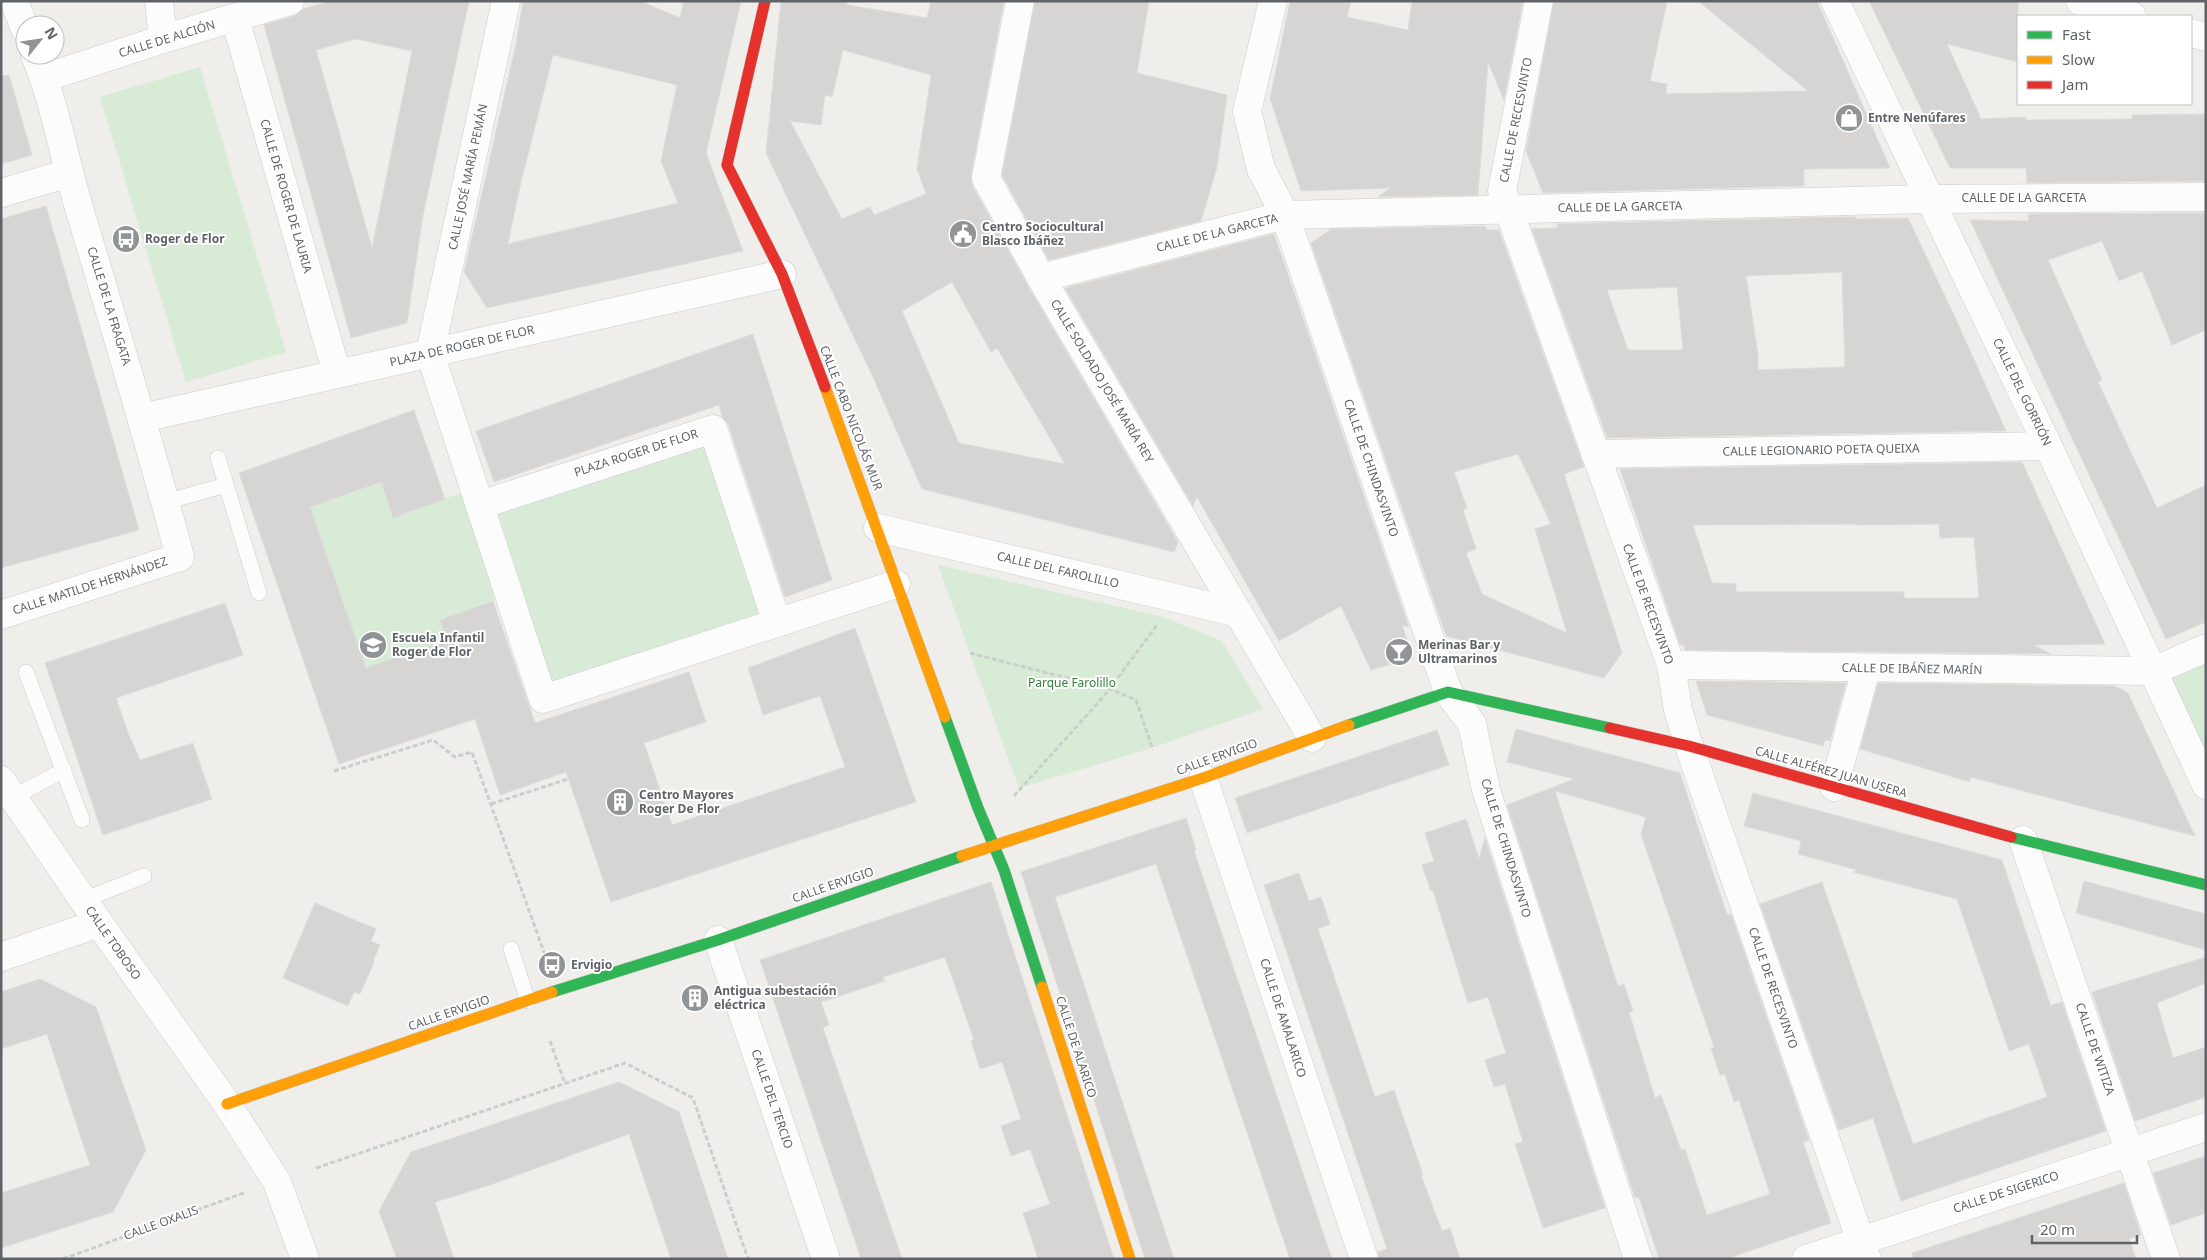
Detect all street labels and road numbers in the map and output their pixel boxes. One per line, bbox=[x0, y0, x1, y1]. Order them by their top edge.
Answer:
street label: CALLE DE ALCIÓN bbox=[117, 16, 217, 61]
street label: CALLE DE RECESVINTO bbox=[1495, 56, 1536, 184]
street label: CALLE JOSÉ MARÍA PEMÁN bbox=[444, 102, 491, 252]
street label: CALLE DE ROGER DE LAURIA bbox=[256, 117, 317, 275]
street label: CALLE DE LA GARCETA bbox=[1962, 189, 2087, 206]
street label: CALLE DE LA GARCETA bbox=[1557, 197, 1683, 216]
street label: CALLE DE LA GARCETA bbox=[1154, 209, 1280, 256]
street label: CALLE DE LA FRAGATA bbox=[83, 244, 136, 368]
street label: CALLE SOLDADO JOSÉ MARÍA REY bbox=[1047, 296, 1158, 466]
street label: PLAZA DE ROGER DE FLOR bbox=[388, 320, 536, 370]
street label: CALLE DEL GORRIÓN bbox=[1989, 335, 2056, 449]
street label: CALLE CABO NICOLÁS MUR bbox=[816, 343, 887, 493]
street label: CALLE DE CHINDASVINTO bbox=[1340, 397, 1403, 539]
street label: PLAZA ROGER DE FLOR bbox=[572, 424, 700, 481]
street label: CALLE LEGIONARIO POETA QUEIXA bbox=[1722, 439, 1920, 460]
street label: CALLE DE RECESVINTO bbox=[1619, 541, 1678, 667]
street label: CALLE DEL FAROLILLO bbox=[995, 547, 1121, 592]
street label: CALLE MATILDE HERNÁNDEZ bbox=[10, 552, 170, 619]
street label: CALLE DE IBÁÑEZ MARÍN bbox=[1842, 659, 1982, 678]
street label: CALLE ERVIGIO bbox=[1174, 734, 1260, 779]
street label: CALLE ALFÉREZ JUAN USERA bbox=[1753, 742, 1910, 801]
street label: CALLE DE CHINDASVINTO bbox=[1477, 776, 1536, 920]
street label: CALLE ERVIGIO bbox=[790, 863, 876, 906]
street label: CALLE TOBOSO bbox=[82, 902, 145, 983]
street label: CALLE DE RECESVINTO bbox=[1745, 925, 1802, 1051]
street label: CALLE DE AMALARICO bbox=[1256, 956, 1311, 1080]
street label: CALLE ERVIGIO bbox=[406, 991, 492, 1034]
street label: CALLE DE ALARICO bbox=[1052, 994, 1101, 1100]
street label: CALLE DE WITIZA bbox=[2072, 1000, 2119, 1098]
street label: CALLE DEL TERCIO bbox=[747, 1047, 797, 1151]
street label: CALLE DE SIGERICO bbox=[1951, 1166, 2061, 1217]
street label: CALLE OXALIS bbox=[121, 1201, 201, 1244]

